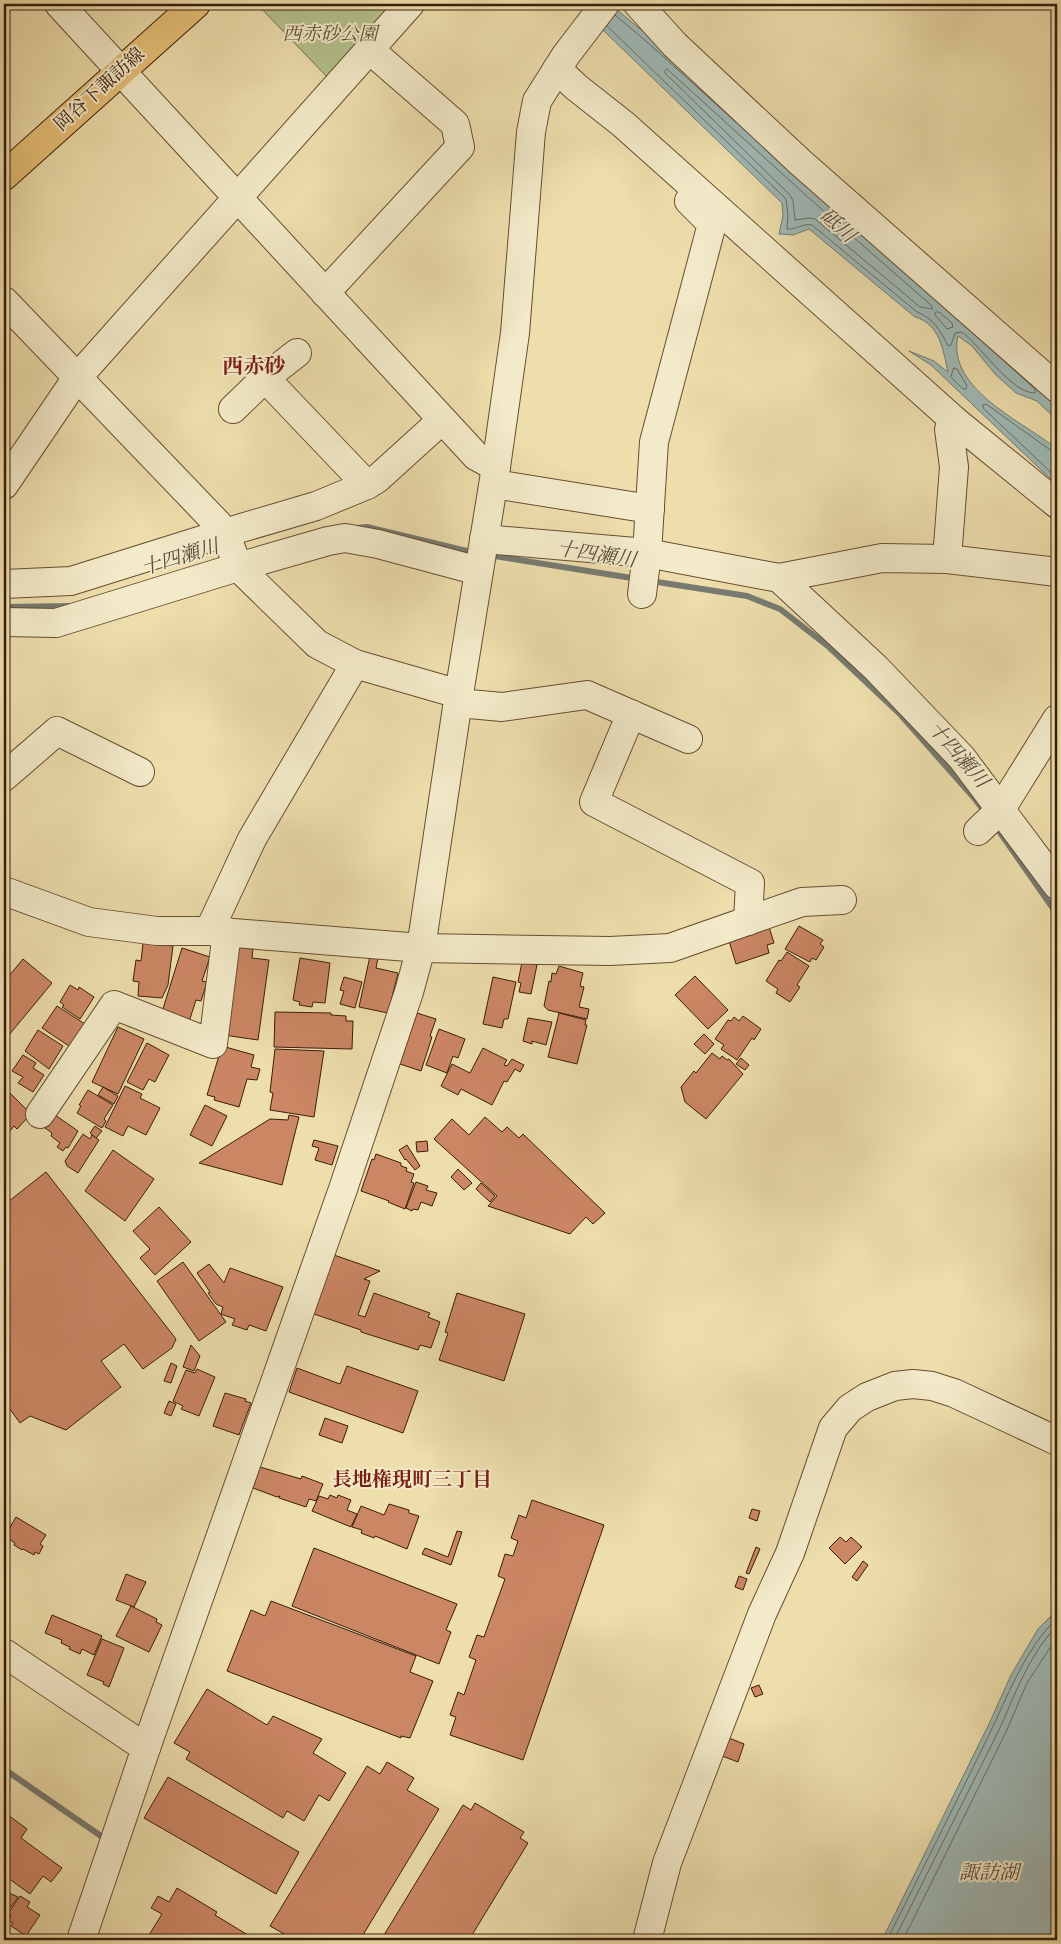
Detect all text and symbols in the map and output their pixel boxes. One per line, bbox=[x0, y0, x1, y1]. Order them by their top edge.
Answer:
park label: 西赤砂公園 bbox=[282, 23, 380, 47]
street label: 岡谷下諏訪線 bbox=[50, 43, 150, 137]
water label: 砥川 bbox=[814, 203, 862, 250]
district label: 西赤砂 bbox=[223, 354, 286, 381]
water label: 十四瀬川 bbox=[138, 534, 224, 582]
water label: 十四瀬川 bbox=[555, 536, 639, 574]
water label: 十四瀬川 bbox=[922, 717, 995, 795]
district label: 長地権現町三丁目 bbox=[332, 1468, 492, 1493]
water label: 諏訪湖 bbox=[959, 1861, 1022, 1886]

